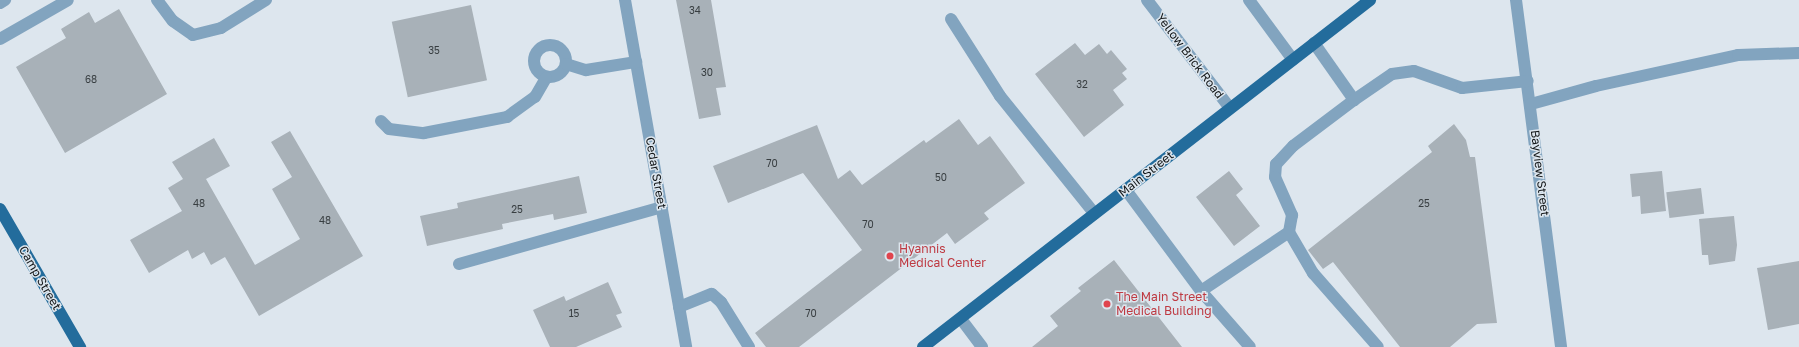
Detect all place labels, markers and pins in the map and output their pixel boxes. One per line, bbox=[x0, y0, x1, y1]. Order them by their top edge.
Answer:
place label: Hyannis Medical Center bbox=[899, 242, 986, 270]
marker: Hyannis Medical Center bbox=[884, 250, 896, 262]
place label: The Main Street Medical Building bbox=[1116, 290, 1212, 318]
marker: The Main Street Medical Building bbox=[1101, 298, 1113, 310]

